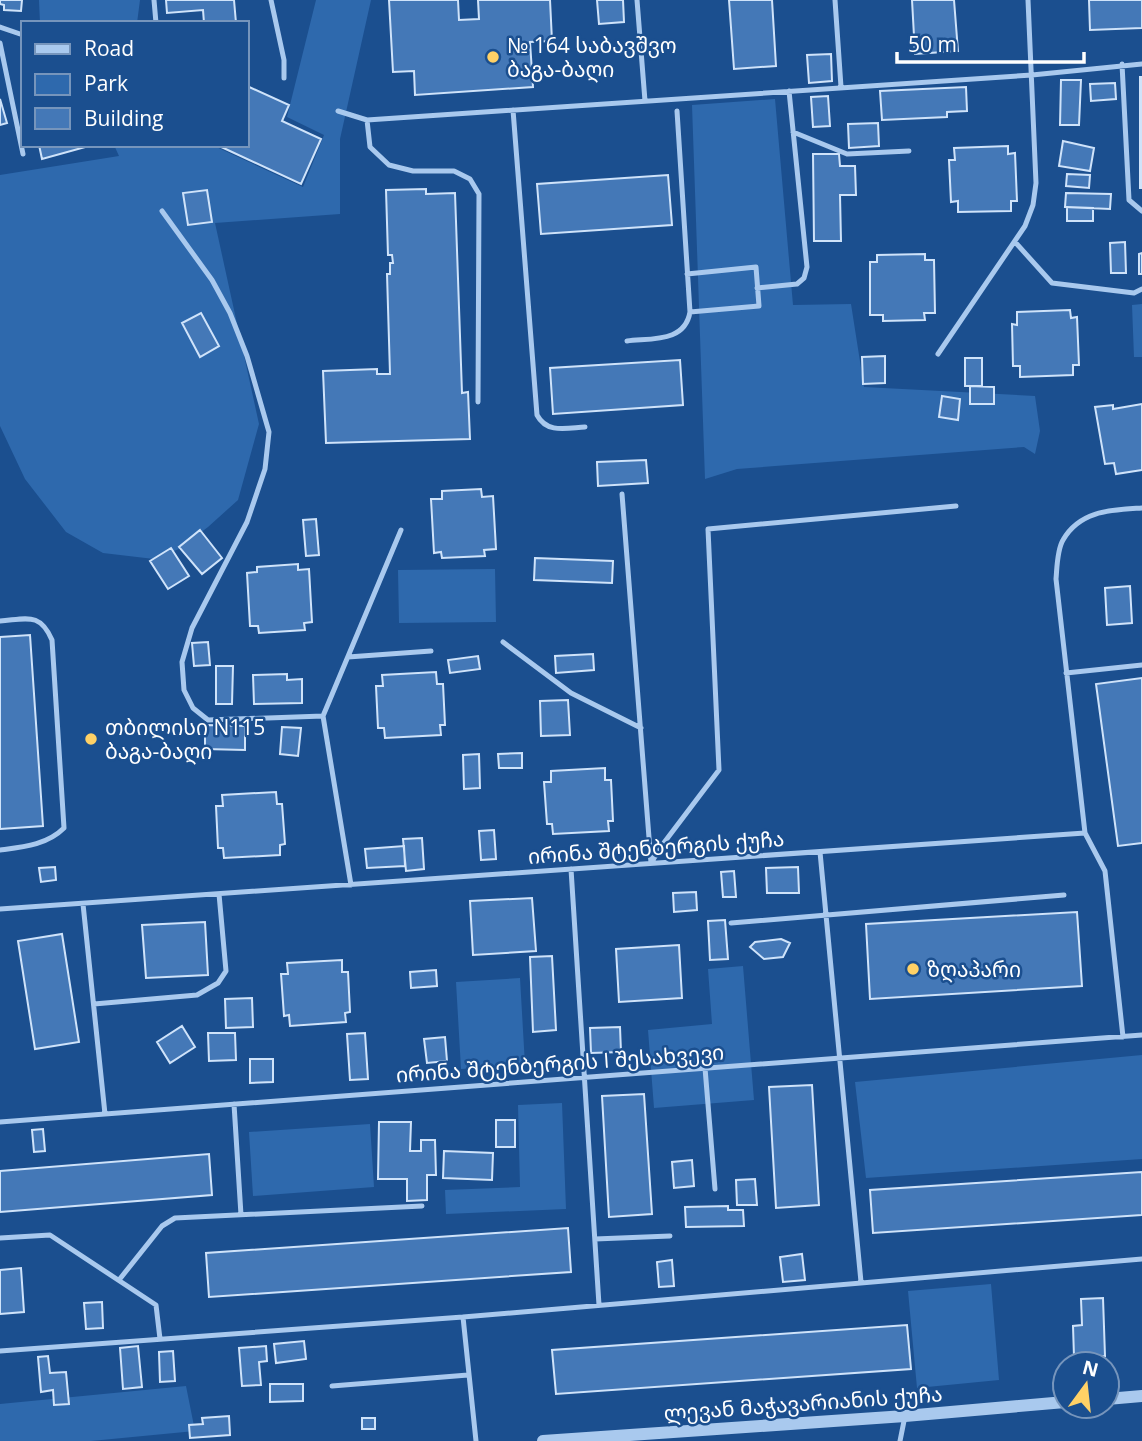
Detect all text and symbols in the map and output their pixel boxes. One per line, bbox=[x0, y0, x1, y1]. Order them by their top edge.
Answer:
legend bbox=[21, 21, 248, 147]
scale bar bbox=[897, 21, 1084, 65]
text: 50 m bbox=[908, 30, 957, 58]
place label: № 164 საბავშვო ბაგა-ბაღი bbox=[507, 31, 677, 83]
text: Road bbox=[84, 34, 134, 62]
marker: № 164 საბავშვო ბაგა-ბაღი bbox=[485, 49, 501, 65]
text: Park bbox=[84, 69, 128, 97]
text: Building bbox=[84, 104, 163, 132]
place label: თბილისი N115 ბაგა-ბაღი bbox=[105, 713, 265, 765]
marker: თბილისი N115 ბაგა-ბაღი bbox=[83, 731, 99, 747]
street label: ირინა შტენბერგის ქუჩა bbox=[527, 824, 785, 870]
place label: ზღაპარი bbox=[927, 955, 1021, 983]
marker: ზღაპარი bbox=[905, 961, 921, 977]
street label: ირინა შტენბერგის I შესახვევი bbox=[395, 1038, 725, 1088]
north arrow bbox=[1051, 1350, 1121, 1420]
text: N bbox=[1080, 1354, 1101, 1383]
street label: ლევან მაჭავარიანის ქუჩა bbox=[663, 1379, 943, 1427]

